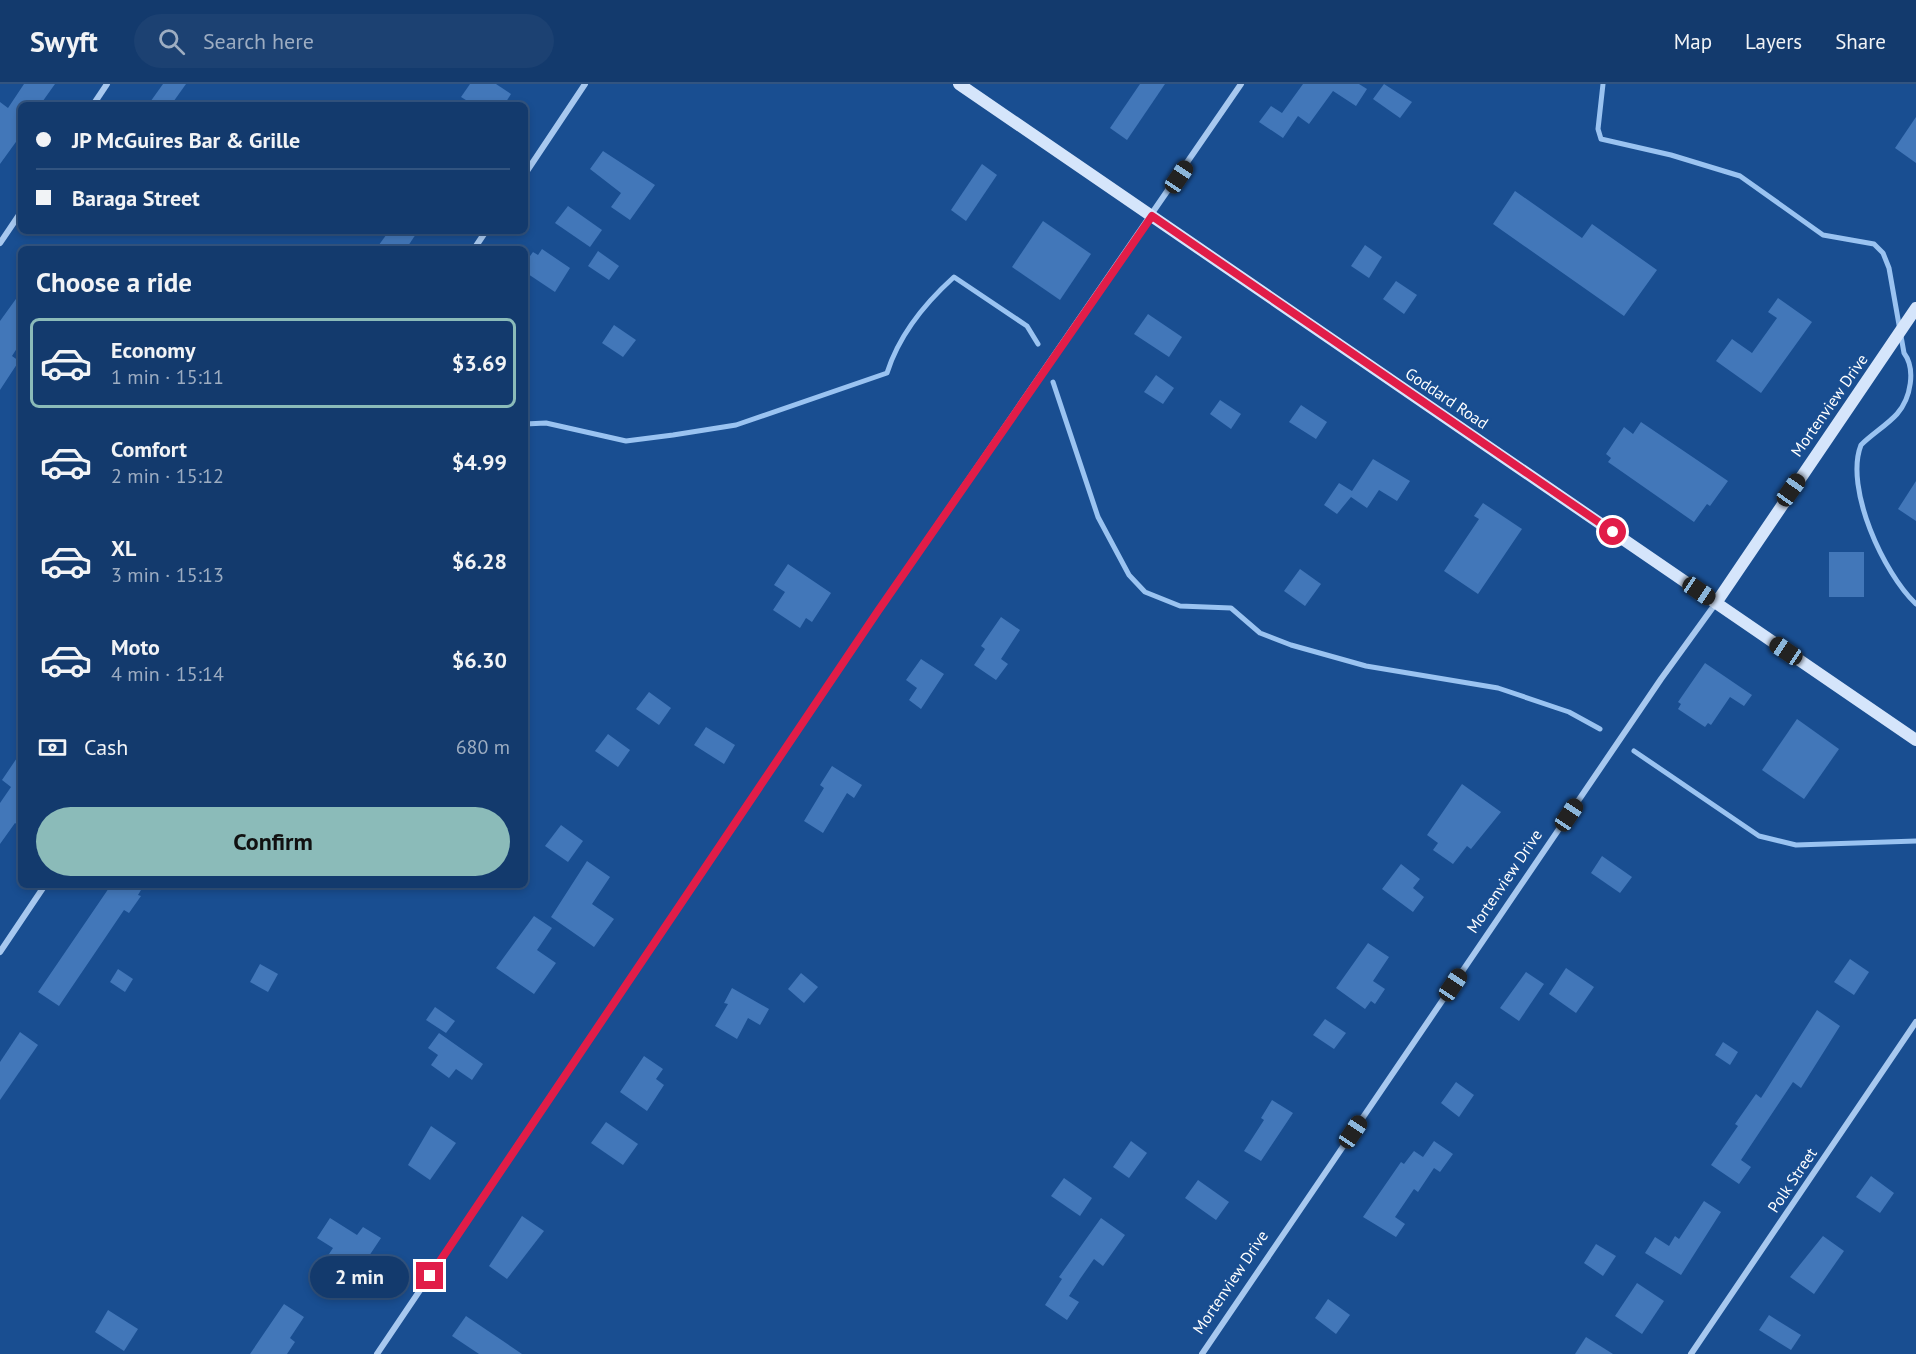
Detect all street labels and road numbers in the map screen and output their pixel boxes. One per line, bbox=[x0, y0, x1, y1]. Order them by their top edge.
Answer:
street label: Mortenview Drive bbox=[1786, 350, 1872, 460]
street label: Goddard Road bbox=[1402, 363, 1492, 433]
street label: Mortenview Drive bbox=[1462, 825, 1546, 937]
street label: Polk Street bbox=[1763, 1143, 1821, 1216]
street label: Mortenview Drive bbox=[1188, 1226, 1272, 1338]

